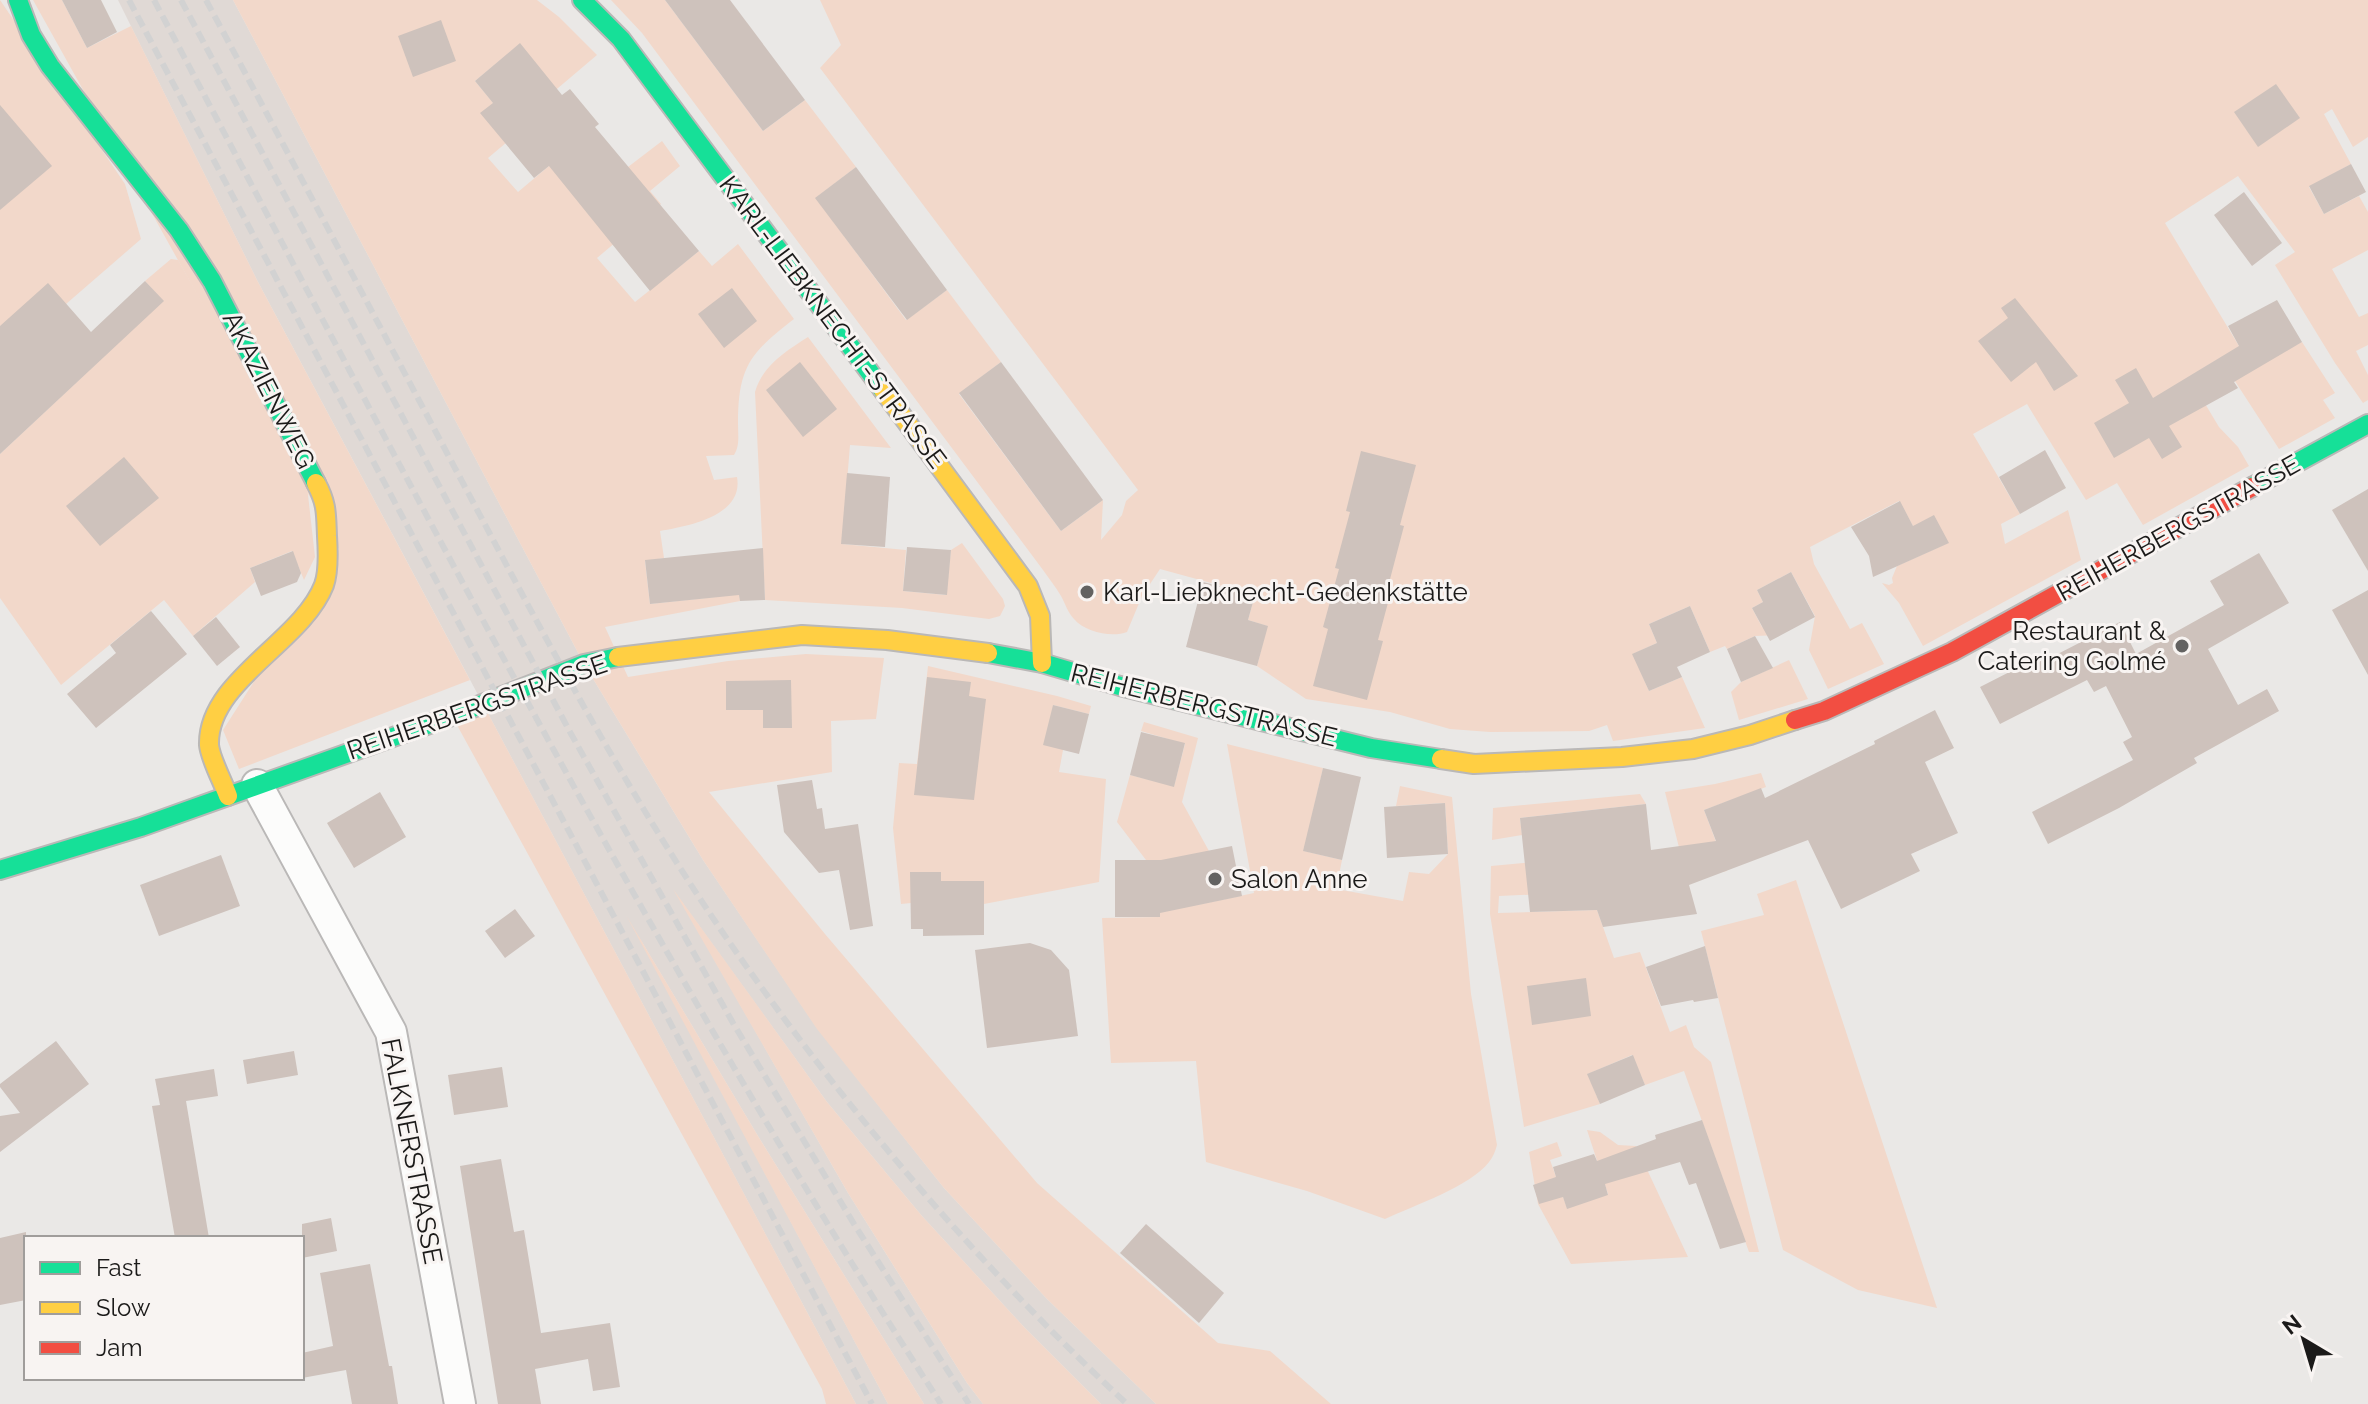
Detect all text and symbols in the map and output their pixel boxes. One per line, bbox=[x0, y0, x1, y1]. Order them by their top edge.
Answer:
street label: KARL-LIEBKNECHT-STRASSE bbox=[713, 170, 953, 474]
street label: AKAZIENWEG bbox=[217, 307, 321, 473]
street label: REIHERBERGSTRASSE bbox=[2051, 449, 2305, 607]
place label: Karl-Liebknecht-Gedenkstätte bbox=[1103, 577, 1468, 607]
marker: Karl-Liebknecht-Gedenkstätte bbox=[1078, 583, 1096, 601]
place label: Restaurant & Catering Golmé bbox=[1977, 616, 2167, 676]
marker: Restaurant & Catering Golmé bbox=[2173, 637, 2191, 655]
street label: REIHERBERGSTRASSE bbox=[343, 648, 611, 766]
street label: REIHERBERGSTRASSE bbox=[1068, 657, 1340, 753]
place label: Salon Anne bbox=[1231, 864, 1368, 894]
marker: Salon Anne bbox=[1206, 870, 1224, 888]
street label: FALKNERSTRASSE bbox=[375, 1036, 449, 1266]
legend bbox=[24, 1236, 304, 1380]
text: Fast bbox=[96, 1253, 141, 1282]
text: Slow bbox=[96, 1293, 151, 1322]
north arrow bbox=[2264, 1300, 2344, 1380]
text: N bbox=[2277, 1309, 2306, 1340]
text: Jam bbox=[96, 1333, 142, 1362]

